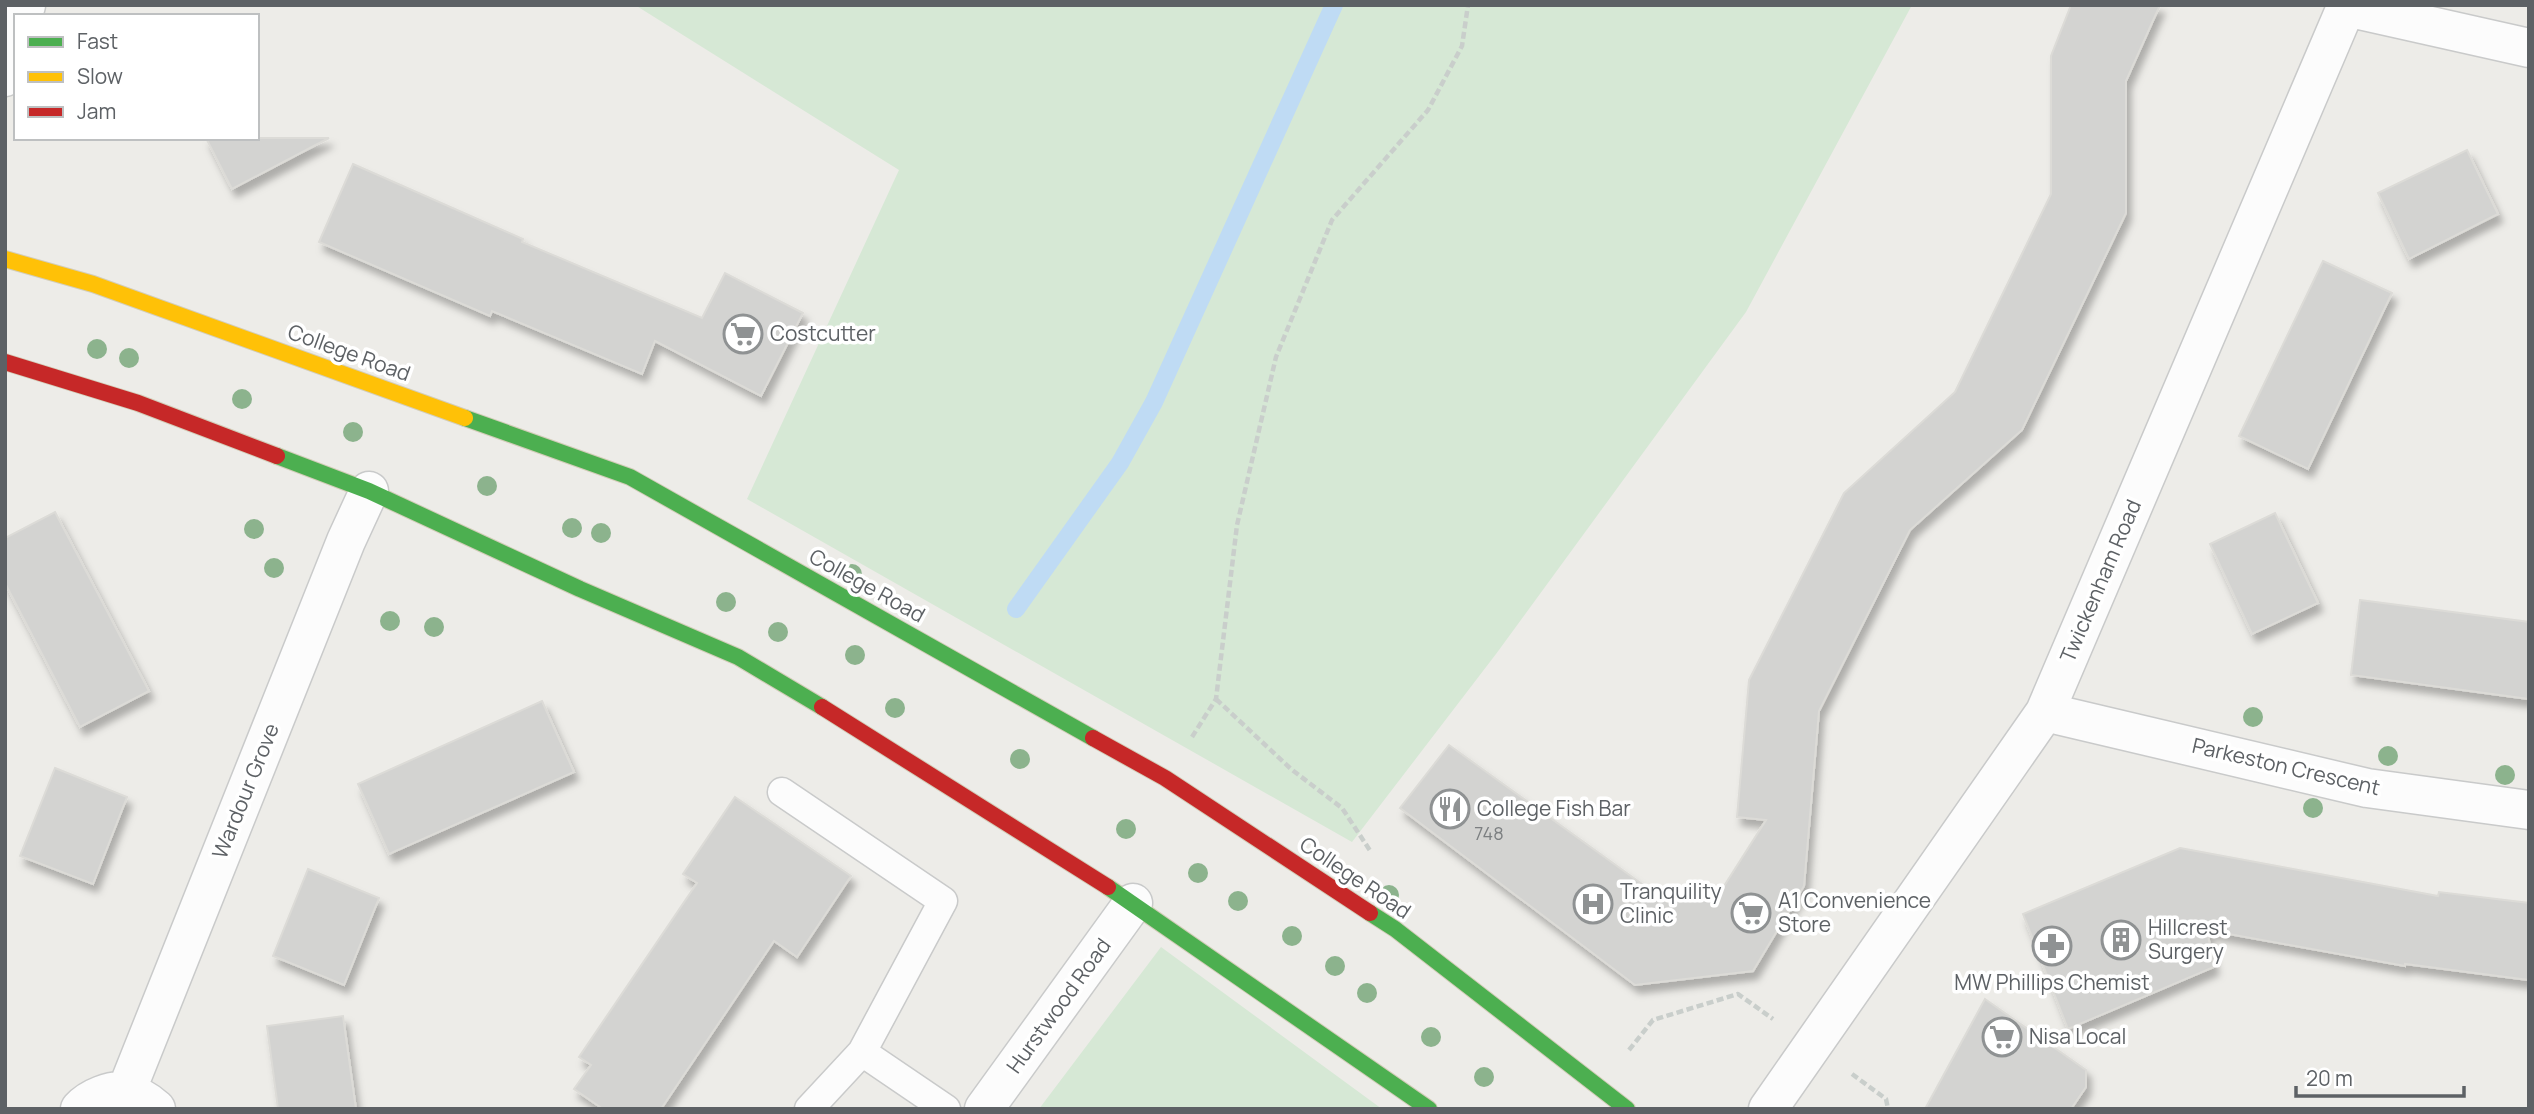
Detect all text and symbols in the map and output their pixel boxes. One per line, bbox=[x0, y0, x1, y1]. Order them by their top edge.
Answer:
legend bbox=[14, 14, 259, 140]
text: Fast bbox=[77, 27, 118, 55]
text: Slow bbox=[77, 62, 123, 90]
text: Jam bbox=[77, 97, 116, 125]
supermarket icon: Costcutter bbox=[722, 313, 764, 355]
street label: College Road bbox=[284, 317, 414, 387]
place label: Costcutter bbox=[770, 319, 876, 347]
street label: Twickenham Road bbox=[2053, 495, 2147, 666]
street label: College Road bbox=[805, 542, 930, 628]
street label: Wardour Grove bbox=[205, 719, 285, 862]
street label: Parkeston Crescent bbox=[2190, 731, 2383, 801]
restaurant icon: College Fish Bar bbox=[1429, 788, 1471, 830]
place label: College Fish Bar bbox=[1477, 794, 1631, 822]
house number: 748 bbox=[1474, 821, 1504, 845]
street label: College Road bbox=[1295, 830, 1417, 925]
place label: Tranquility Clinic bbox=[1620, 877, 1722, 929]
hospital icon: Tranquility Clinic bbox=[1572, 883, 1614, 925]
place label: A1 Convenience Store bbox=[1778, 886, 1931, 938]
supermarket icon: A1 Convenience Store bbox=[1730, 892, 1772, 934]
place label: Hillcrest Surgery bbox=[2148, 913, 2228, 965]
building icon: Hillcrest Surgery bbox=[2100, 919, 2142, 961]
pharmacy icon: MW Phillips Chemist bbox=[2031, 925, 2073, 967]
street label: Hurstwood Road bbox=[1000, 932, 1117, 1079]
place label: MW Phillips Chemist bbox=[1954, 968, 2150, 996]
supermarket icon: Nisa Local bbox=[1981, 1016, 2023, 1058]
place label: Nisa Local bbox=[2029, 1022, 2126, 1050]
scale bar bbox=[2296, 1054, 2464, 1098]
text: 20 m bbox=[2306, 1064, 2353, 1092]

